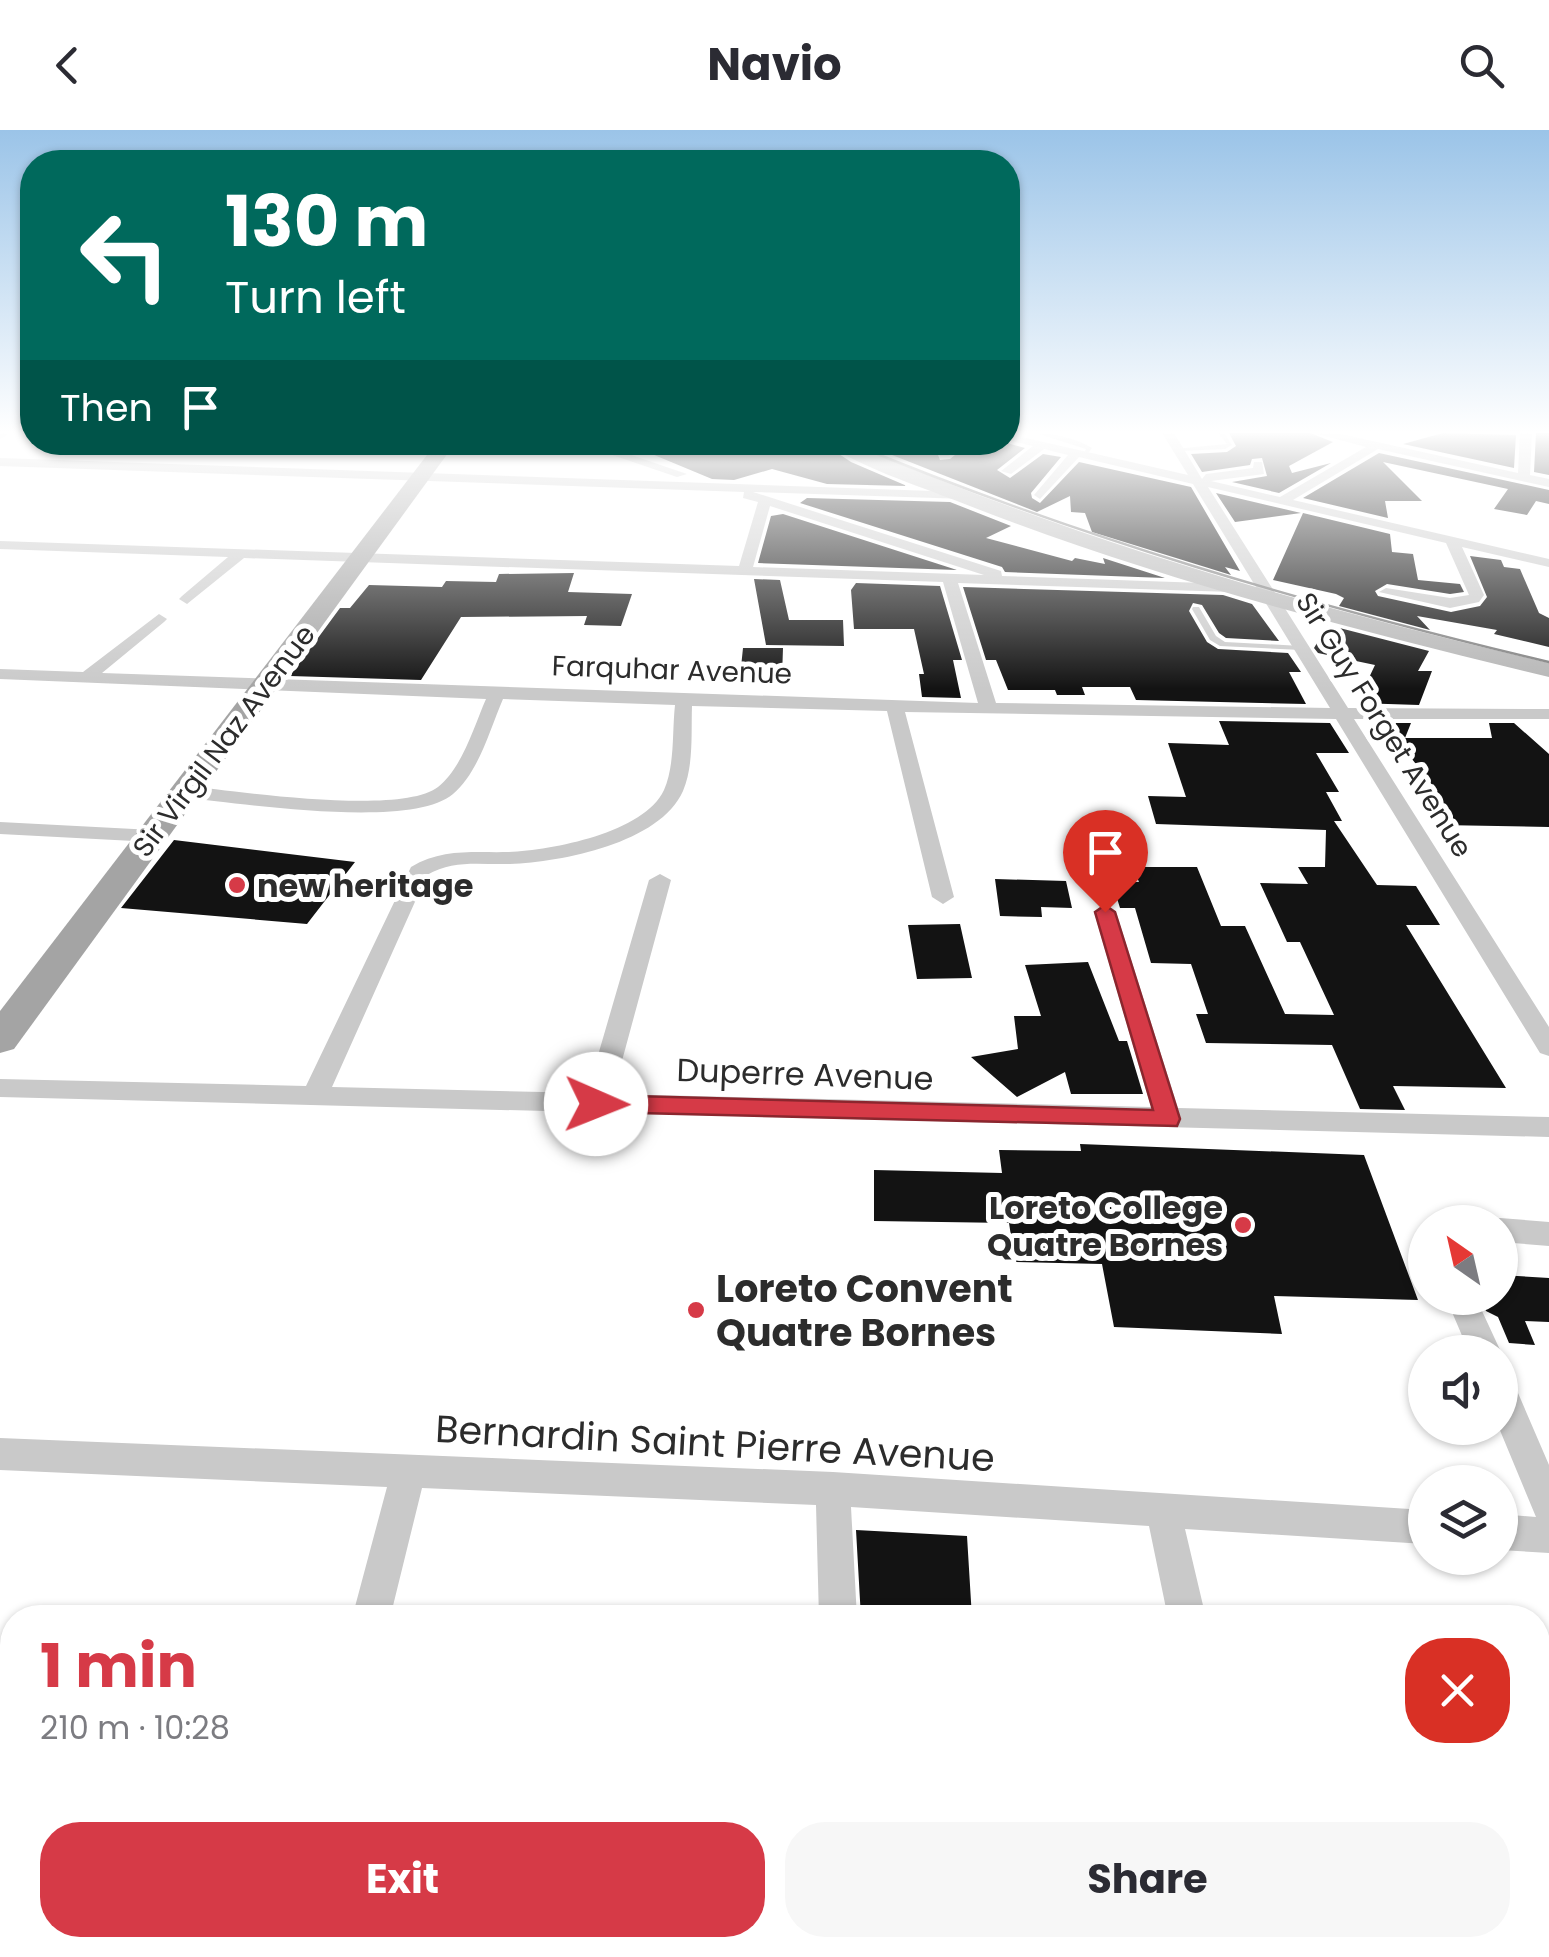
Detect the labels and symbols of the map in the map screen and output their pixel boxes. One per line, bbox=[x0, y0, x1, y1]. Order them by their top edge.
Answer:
street label: Sir Guy Forget Avenue bbox=[1286, 585, 1482, 865]
street label: Sir Virgil Naz Avenue bbox=[124, 617, 324, 865]
street label: Farquhar Avenue bbox=[551, 646, 793, 694]
pin bbox=[1063, 810, 1148, 913]
place label: new heritage bbox=[257, 863, 473, 908]
marker: new heritage bbox=[226, 874, 248, 896]
street label: Duperre Avenue bbox=[676, 1047, 934, 1101]
position arrow bbox=[544, 1052, 648, 1156]
place label: Loreto College Quatre Bornes bbox=[987, 1185, 1223, 1267]
north arrow bbox=[1408, 1205, 1518, 1315]
marker: Loreto College Quatre Bornes bbox=[1232, 1214, 1254, 1236]
place label: Loreto Convent Quatre Bornes bbox=[716, 1262, 1013, 1359]
marker: Loreto Convent Quatre Bornes bbox=[685, 1299, 707, 1321]
street label: Bernardin Saint Pierre Avenue bbox=[434, 1402, 996, 1484]

